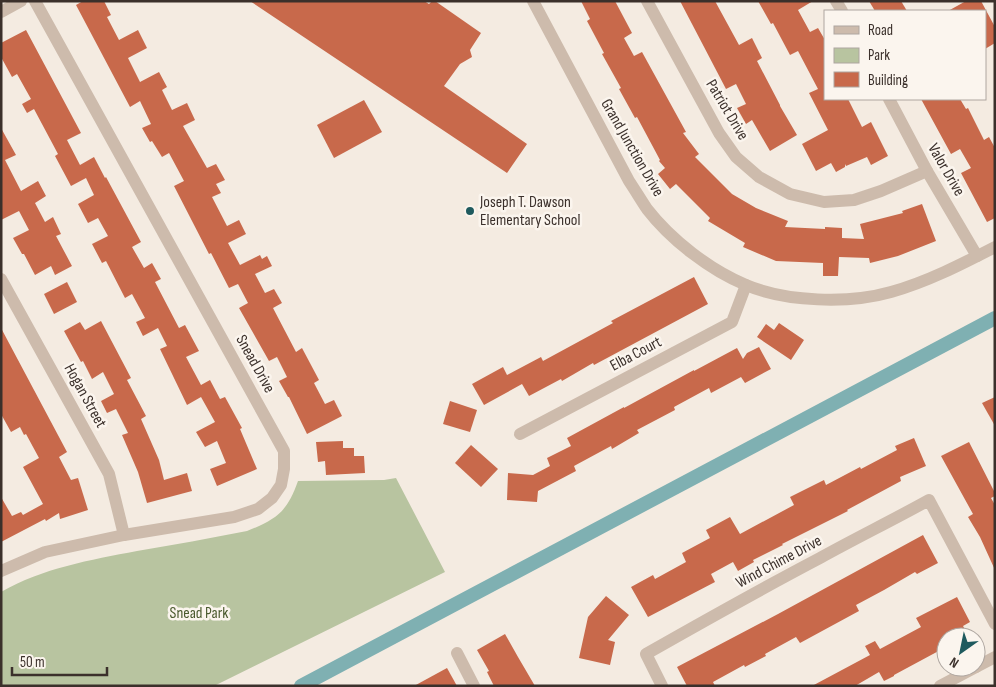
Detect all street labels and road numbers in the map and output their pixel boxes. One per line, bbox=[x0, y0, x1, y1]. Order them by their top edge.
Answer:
street label: Patriot Drive bbox=[702, 76, 752, 144]
street label: Grand Junction Drive bbox=[596, 96, 668, 200]
street label: Valor Drive bbox=[923, 140, 969, 200]
street label: Snead Drive bbox=[231, 332, 279, 396]
street label: Elba Court bbox=[607, 333, 665, 375]
street label: Hogan Street bbox=[60, 361, 110, 431]
street label: Wind Chime Drive bbox=[733, 531, 825, 593]

